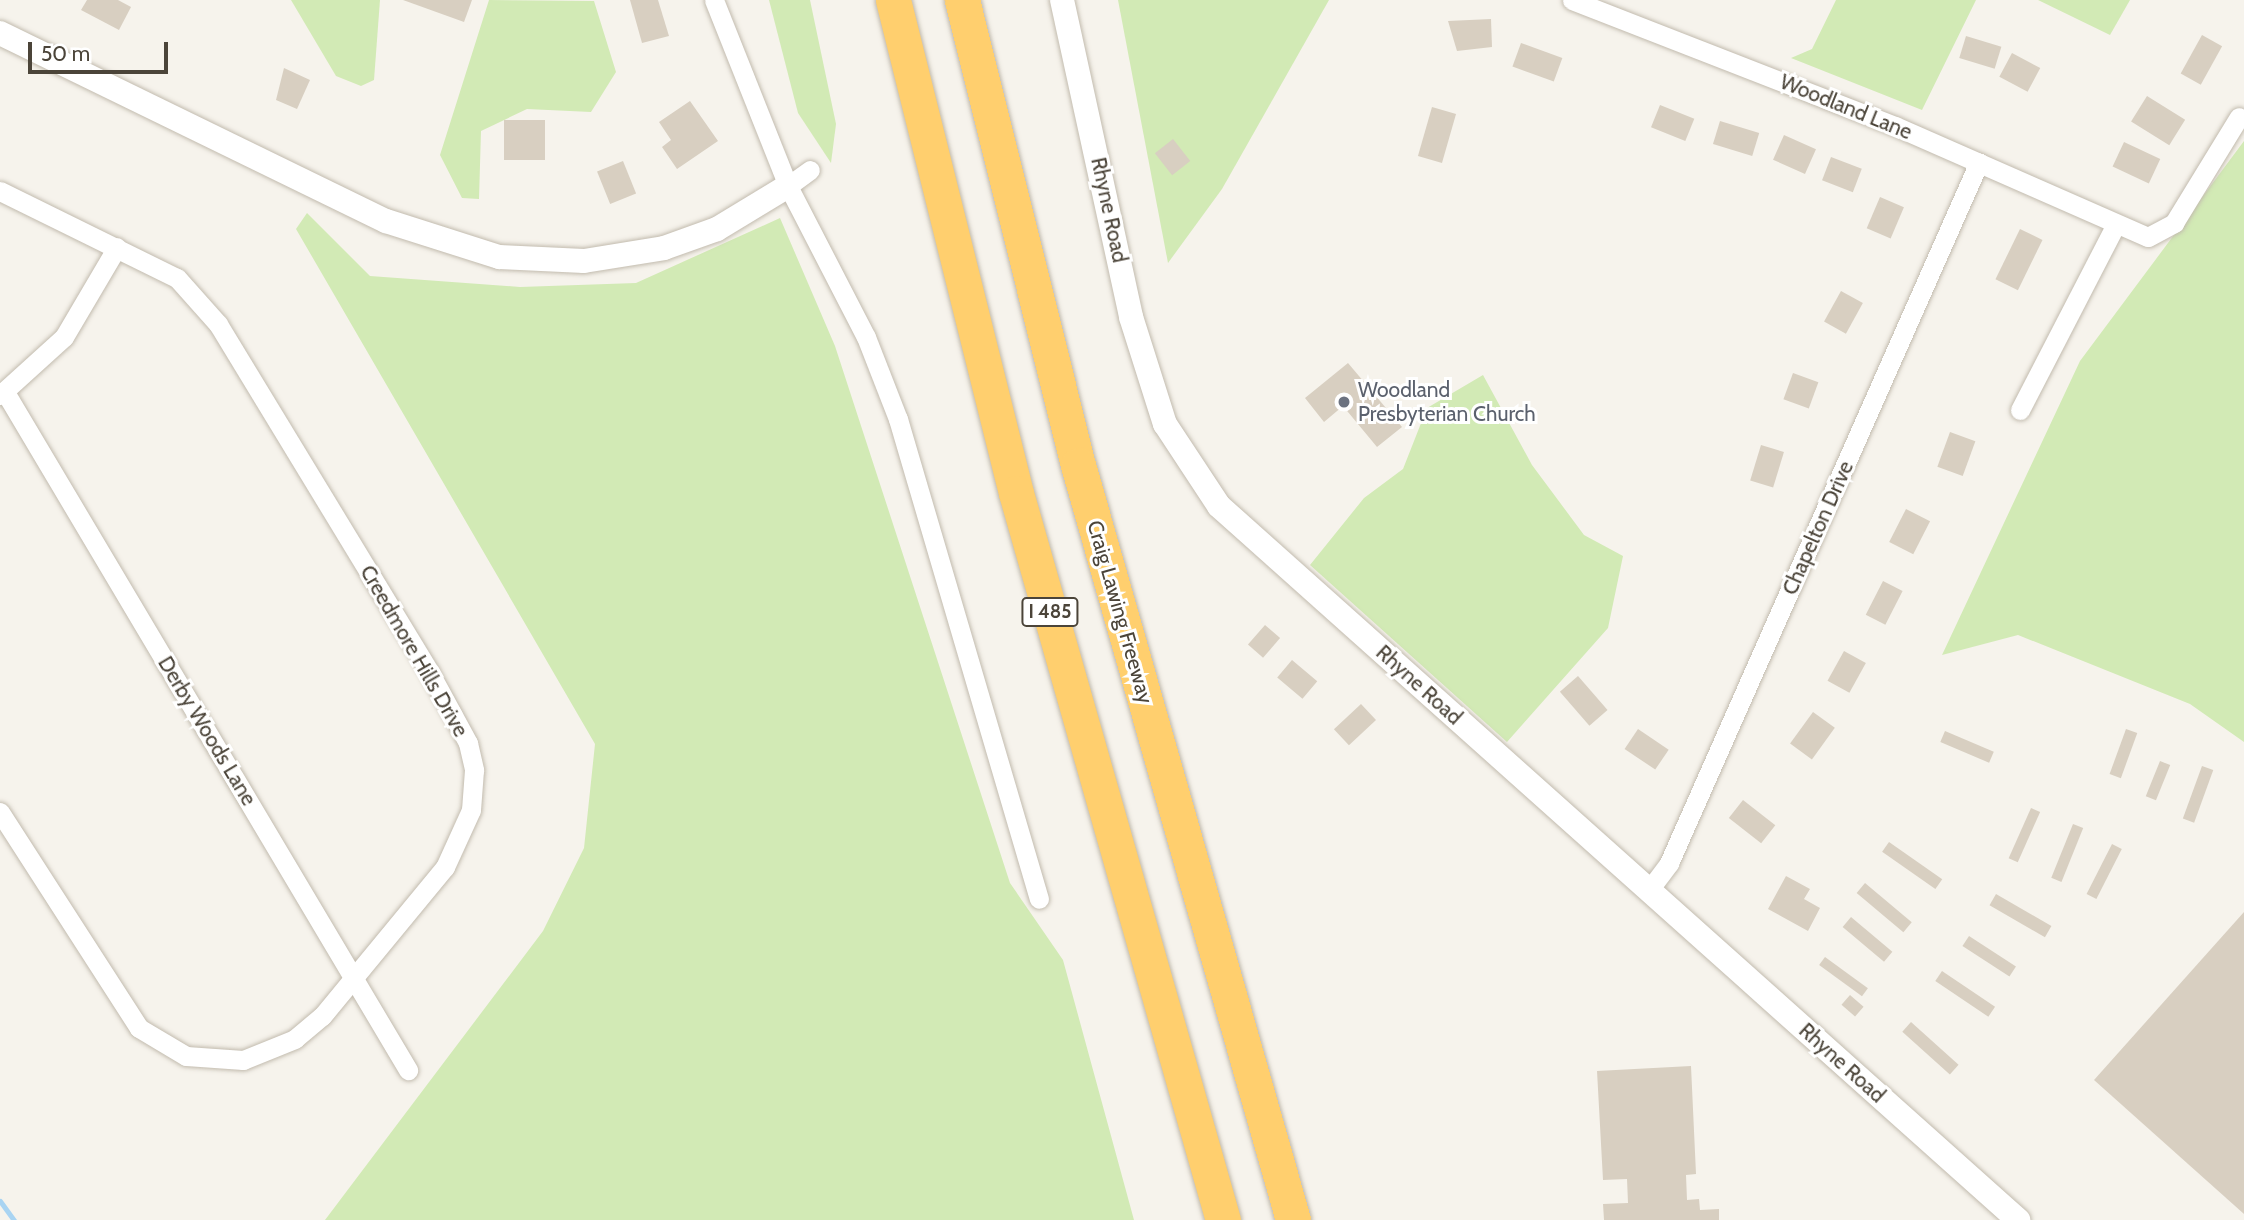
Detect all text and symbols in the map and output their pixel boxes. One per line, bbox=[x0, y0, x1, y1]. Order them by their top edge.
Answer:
scale bar bbox=[32, 28, 172, 72]
text: 50 m bbox=[41, 41, 90, 66]
street label: Woodland Lane bbox=[1776, 69, 1916, 145]
street label: Rhyne Road bbox=[1086, 155, 1132, 265]
place label: Woodland Presbyterian Church bbox=[1358, 377, 1536, 427]
marker: Woodland Presbyterian Church bbox=[1336, 394, 1352, 410]
street label: Chapelton Drive bbox=[1777, 457, 1859, 599]
street label: Craig Lawing Freeway bbox=[1082, 518, 1158, 706]
street label: Creedmore Hills Drive bbox=[355, 561, 473, 741]
road number: I 485 bbox=[1020, 596, 1080, 628]
street label: Rhyne Road bbox=[1371, 640, 1467, 730]
street label: Derby Woods Lane bbox=[153, 652, 261, 810]
street label: Rhyne Road bbox=[1794, 1018, 1890, 1108]

